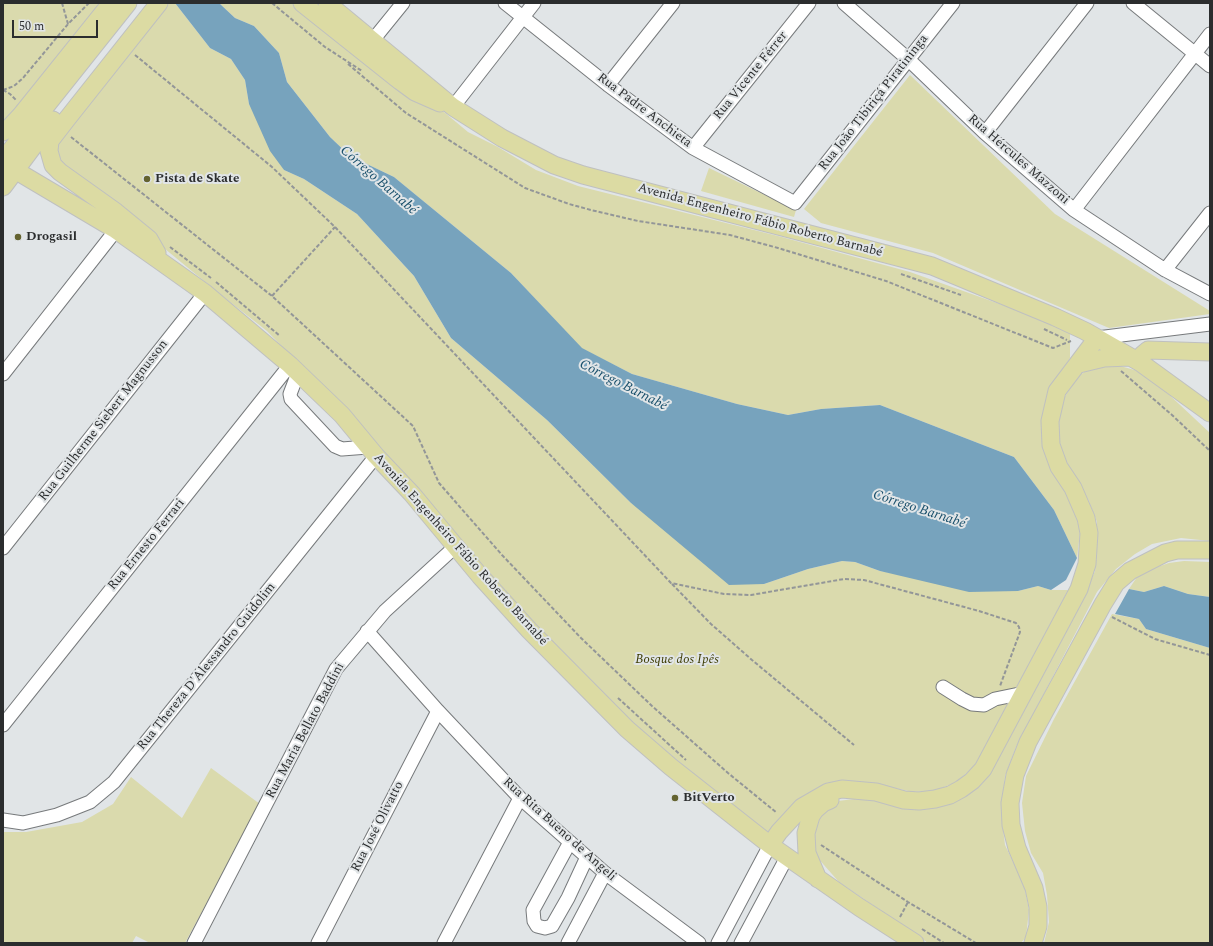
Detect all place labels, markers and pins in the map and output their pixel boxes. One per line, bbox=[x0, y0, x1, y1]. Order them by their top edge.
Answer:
place label: Pista de Skate bbox=[155, 171, 239, 187]
marker: Pista de Skate bbox=[142, 174, 152, 184]
place label: Drogasil bbox=[26, 229, 77, 245]
marker: Drogasil bbox=[13, 232, 23, 242]
place label: BitVerto bbox=[683, 790, 735, 806]
marker: BitVerto bbox=[670, 793, 680, 803]

